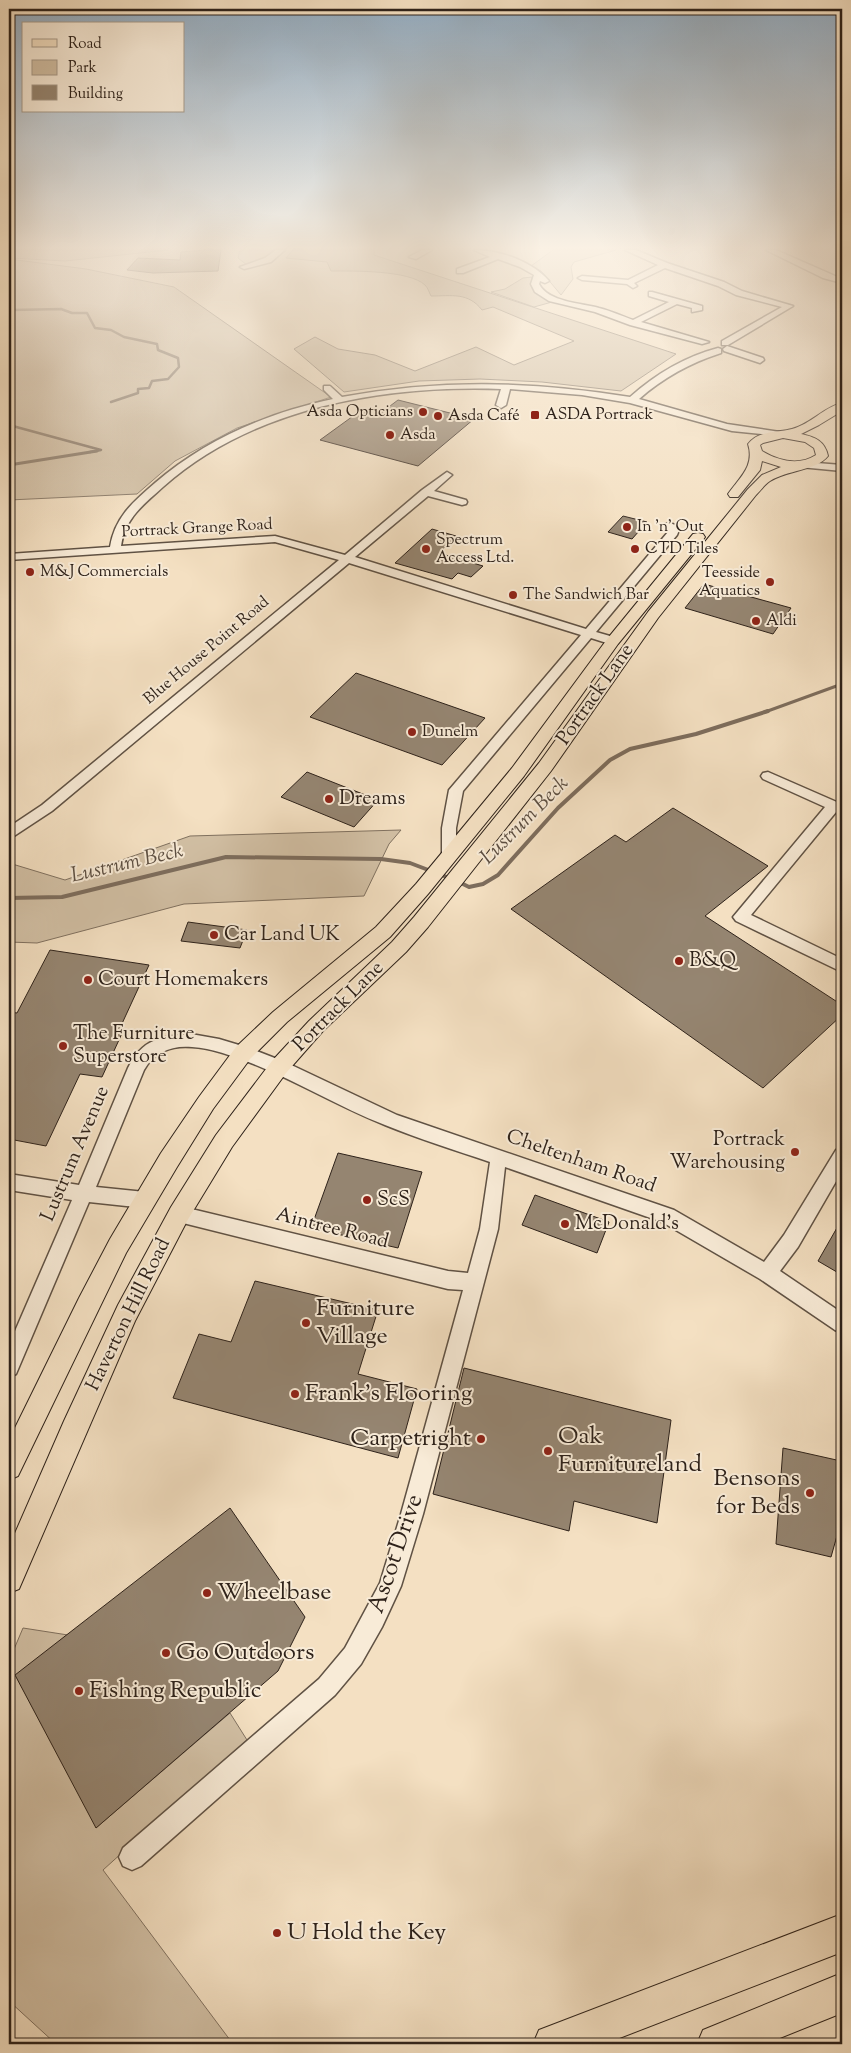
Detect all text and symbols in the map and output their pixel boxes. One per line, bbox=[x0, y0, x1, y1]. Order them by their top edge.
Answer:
legend bbox=[22, 22, 185, 112]
text: Road bbox=[68, 34, 102, 55]
text: Park bbox=[68, 58, 97, 79]
text: Building bbox=[68, 84, 123, 105]
place label: Asda Opticians bbox=[307, 401, 413, 424]
place label: ASDA Portrack bbox=[545, 404, 653, 427]
place label: Asda Café bbox=[448, 405, 520, 428]
marker: Asda Opticians bbox=[417, 406, 429, 418]
marker: ASDA Portrack bbox=[529, 409, 541, 421]
marker: Asda Café bbox=[432, 410, 444, 422]
place label: Asda bbox=[400, 424, 436, 447]
marker: Asda bbox=[384, 429, 396, 441]
street label: Portrack Grange Road bbox=[121, 514, 273, 544]
place label: In 'n' Out bbox=[637, 516, 704, 539]
marker: In 'n' Out bbox=[621, 521, 633, 533]
place label: Spectrum Access Ltd. bbox=[436, 529, 514, 570]
place label: CTD Tiles bbox=[645, 538, 718, 561]
marker: Spectrum Access Ltd. bbox=[420, 543, 432, 555]
marker: CTD Tiles bbox=[629, 543, 641, 555]
place label: M&J Commercials bbox=[40, 561, 168, 584]
place label: Teesside Aquatics bbox=[699, 562, 760, 603]
marker: M&J Commercials bbox=[24, 566, 36, 578]
marker: Teesside Aquatics bbox=[764, 576, 776, 588]
place label: The Sandwich Bar bbox=[523, 584, 649, 607]
marker: The Sandwich Bar bbox=[507, 589, 519, 601]
street label: Blue House Point Road bbox=[139, 591, 275, 711]
place label: Aldi bbox=[766, 610, 797, 633]
marker: Aldi bbox=[750, 615, 762, 627]
street label: Portrack Lane bbox=[550, 638, 642, 752]
place label: Dunelm bbox=[422, 721, 478, 744]
marker: Dunelm bbox=[406, 726, 418, 738]
water label: Lustrum Beck bbox=[474, 770, 576, 872]
place label: Dreams bbox=[339, 785, 405, 814]
marker: Dreams bbox=[323, 793, 335, 805]
water label: Lustrum Beck bbox=[68, 836, 187, 892]
place label: Car Land UK bbox=[224, 921, 340, 950]
marker: Car Land UK bbox=[208, 929, 220, 941]
place label: B&Q bbox=[689, 947, 738, 976]
street label: Portrack Lane bbox=[287, 955, 391, 1059]
marker: B&Q bbox=[673, 955, 685, 967]
place label: Court Homemakers bbox=[98, 966, 268, 995]
marker: Court Homemakers bbox=[82, 974, 94, 986]
place label: The Furniture Superstore bbox=[73, 1020, 195, 1072]
marker: The Furniture Superstore bbox=[57, 1040, 69, 1052]
street label: Lustrum Avenue bbox=[34, 1082, 118, 1226]
street label: Cheltenham Road bbox=[502, 1123, 660, 1201]
place label: Portrack Warehousing bbox=[669, 1126, 785, 1178]
marker: Portrack Warehousing bbox=[789, 1146, 801, 1158]
place label: ScS bbox=[377, 1186, 410, 1215]
marker: ScS bbox=[361, 1194, 373, 1206]
street label: Aintree Road bbox=[272, 1201, 392, 1257]
place label: McDonald's bbox=[575, 1210, 679, 1239]
marker: McDonald's bbox=[559, 1218, 571, 1230]
street label: Haverton Hill Road bbox=[79, 1234, 179, 1396]
place label: Furniture Village bbox=[316, 1292, 415, 1354]
marker: Furniture Village bbox=[300, 1317, 312, 1329]
place label: Frank's Flooring bbox=[305, 1377, 473, 1411]
marker: Frank's Flooring bbox=[289, 1388, 301, 1400]
place label: Oak Furnitureland bbox=[558, 1420, 702, 1482]
place label: Carpetright bbox=[350, 1422, 471, 1456]
marker: Carpetright bbox=[475, 1433, 487, 1445]
marker: Oak Furnitureland bbox=[542, 1445, 554, 1457]
place label: Bensons for Beds bbox=[713, 1462, 800, 1524]
marker: Bensons for Beds bbox=[804, 1487, 816, 1499]
street label: Ascot Drive bbox=[360, 1490, 432, 1618]
place label: Wheelbase bbox=[217, 1576, 331, 1610]
marker: Wheelbase bbox=[201, 1587, 213, 1599]
place label: Go Outdoors bbox=[176, 1636, 314, 1670]
marker: Go Outdoors bbox=[160, 1647, 172, 1659]
place label: Fishing Republic bbox=[89, 1674, 262, 1708]
marker: Fishing Republic bbox=[73, 1685, 85, 1697]
place label: U Hold the Key bbox=[287, 1916, 446, 1950]
marker: U Hold the Key bbox=[271, 1927, 283, 1939]

